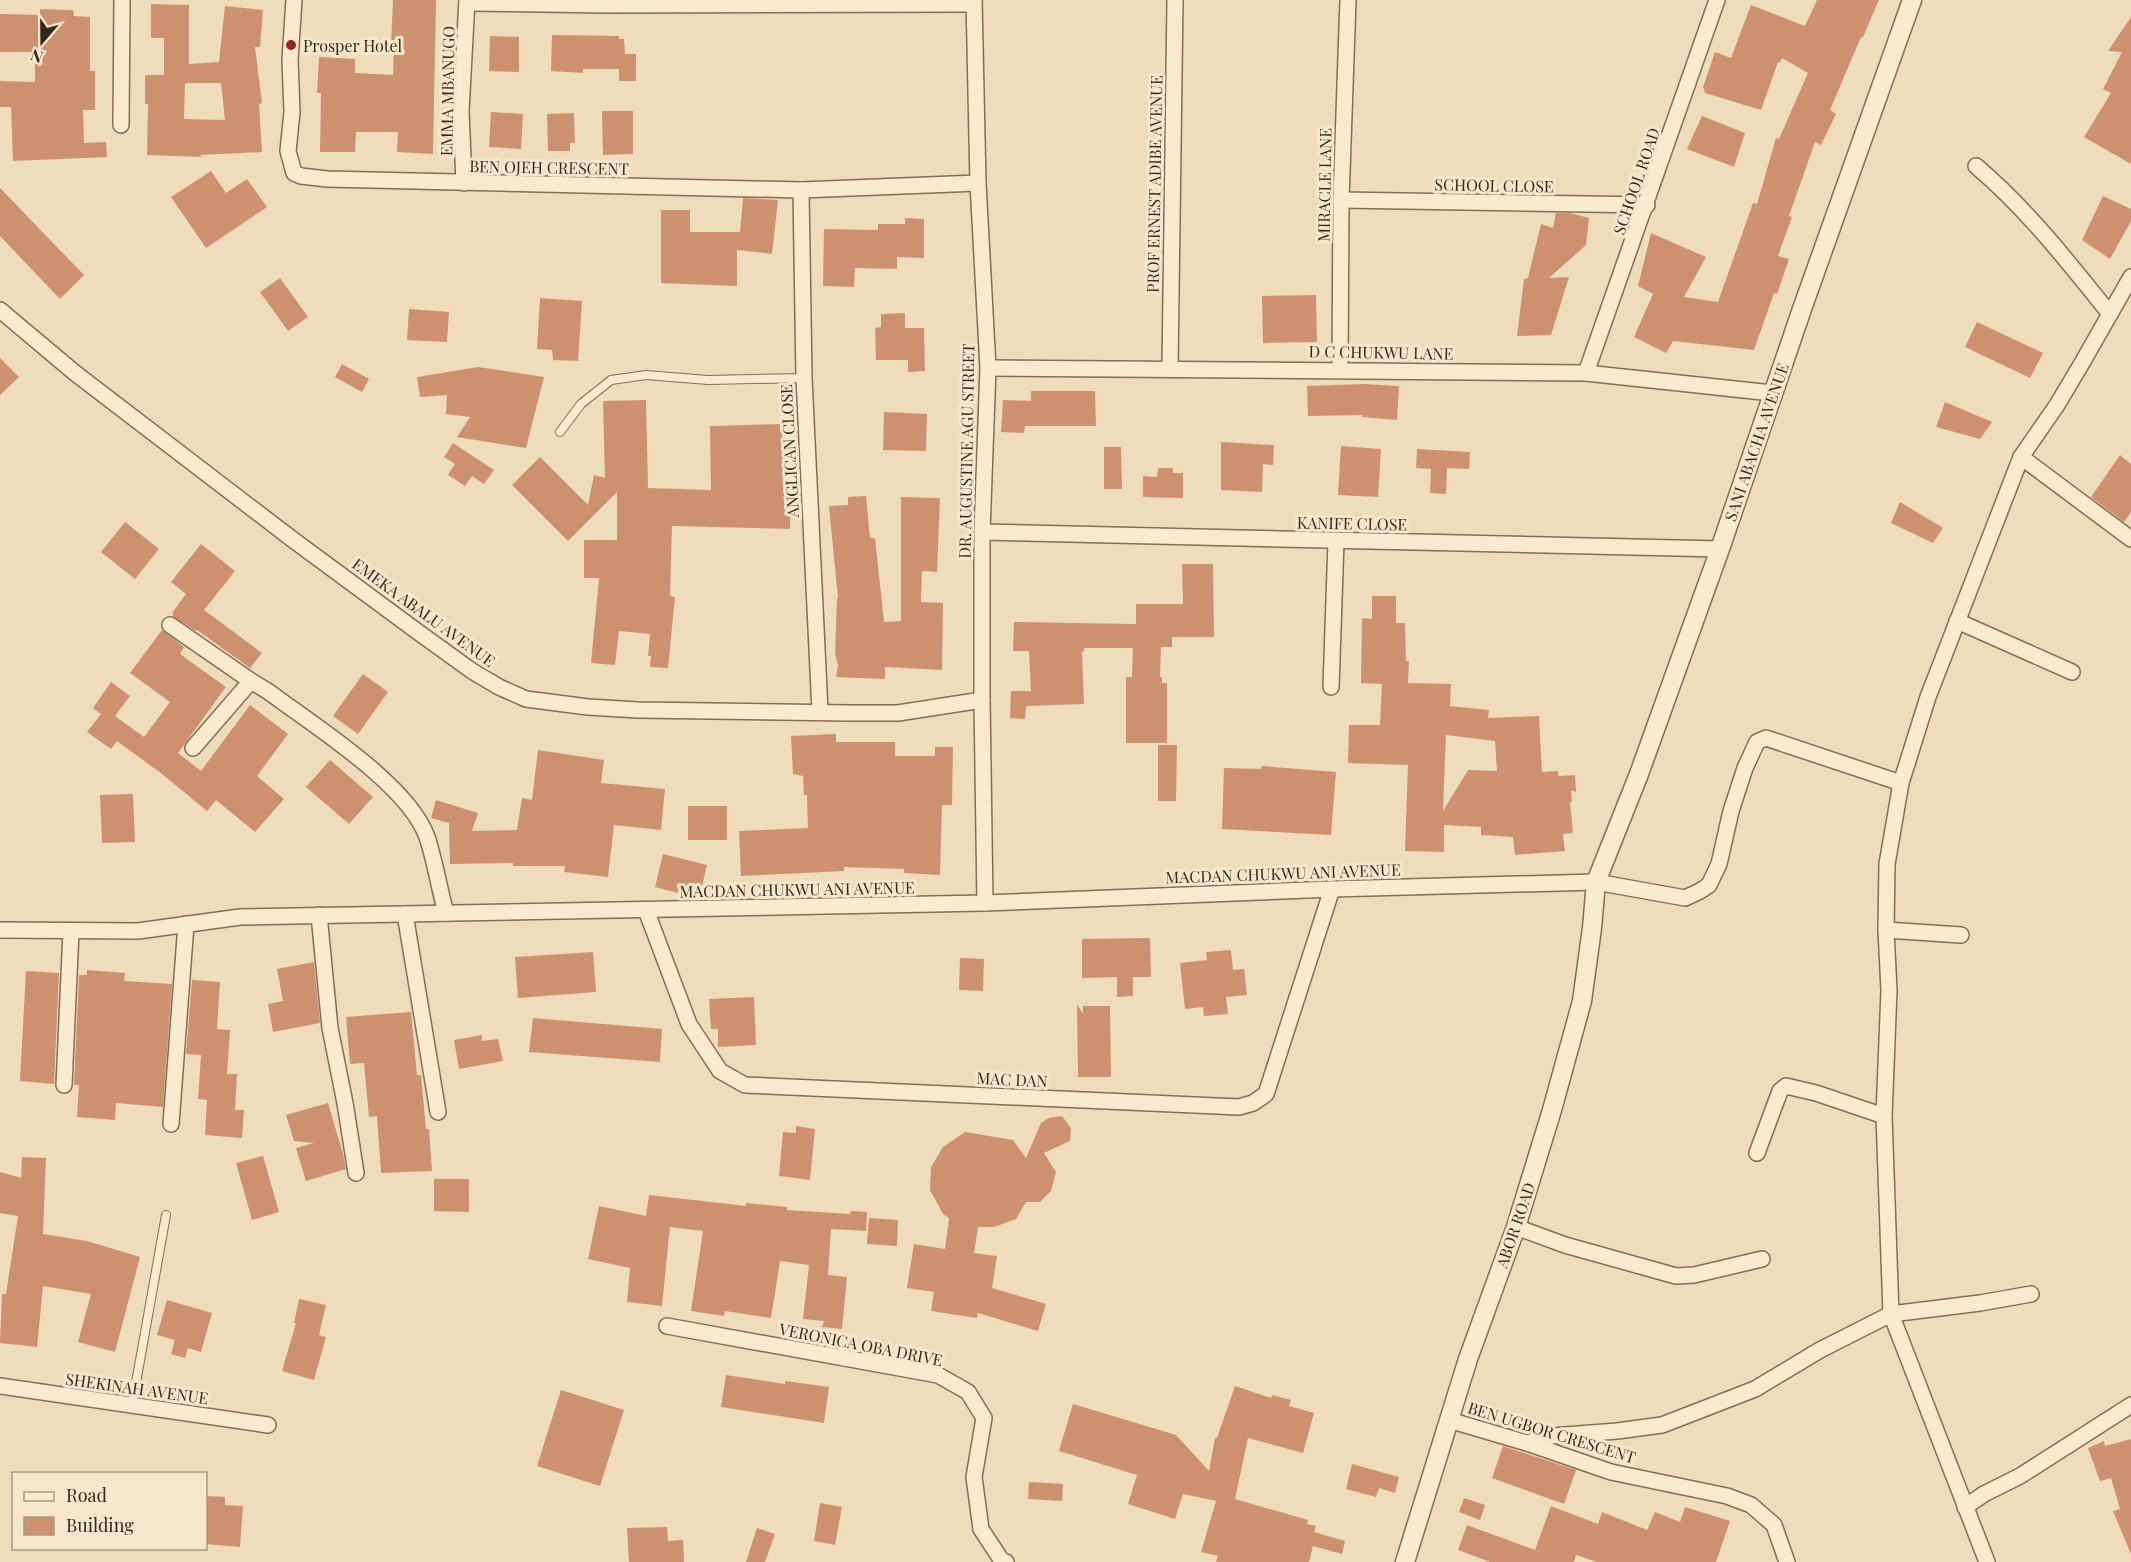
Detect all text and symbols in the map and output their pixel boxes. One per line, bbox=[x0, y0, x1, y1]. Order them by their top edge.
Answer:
north arrow bbox=[12, 12, 72, 72]
street label: EMMA MBANUGO bbox=[435, 25, 459, 156]
place label: Prosper Hotel bbox=[303, 35, 403, 56]
marker: Prosper Hotel bbox=[284, 38, 298, 52]
text: N bbox=[27, 45, 46, 68]
street label: PROF ERNEST ADIBE AVENUE bbox=[1142, 75, 1166, 293]
street label: SCHOOL ROAD bbox=[1608, 125, 1664, 237]
street label: MIRACLE LANE bbox=[1313, 128, 1335, 242]
street label: BEN OJEH CRESCENT bbox=[469, 155, 629, 179]
street label: SCHOOL CLOSE bbox=[1434, 173, 1554, 197]
street label: D C CHUKWU LANE bbox=[1309, 340, 1453, 364]
street label: DR. AUGUSTINE AGU STREET bbox=[954, 343, 978, 559]
street label: SANI ABACHA AVENUE bbox=[1719, 360, 1793, 524]
street label: ANGLICAN CLOSE bbox=[775, 384, 803, 519]
street label: KANIFE CLOSE bbox=[1297, 512, 1407, 534]
street label: EMEKA ABALU AVENUE bbox=[348, 553, 500, 671]
street label: MACDAN CHUKWU ANI AVENUE bbox=[1165, 858, 1401, 888]
street label: MACDAN CHUKWU ANI AVENUE bbox=[679, 876, 915, 902]
street label: MAC DAN bbox=[976, 1067, 1048, 1091]
street label: ABOR ROAD bbox=[1490, 1180, 1539, 1271]
street label: VERONICA OBA DRIVE bbox=[776, 1318, 945, 1370]
street label: SHEKINAH AVENUE bbox=[64, 1368, 210, 1408]
street label: BEN UGBOR CRESCENT bbox=[1465, 1396, 1639, 1468]
legend bbox=[12, 1472, 207, 1550]
text: Road bbox=[66, 1483, 107, 1507]
text: Building bbox=[66, 1513, 134, 1537]

